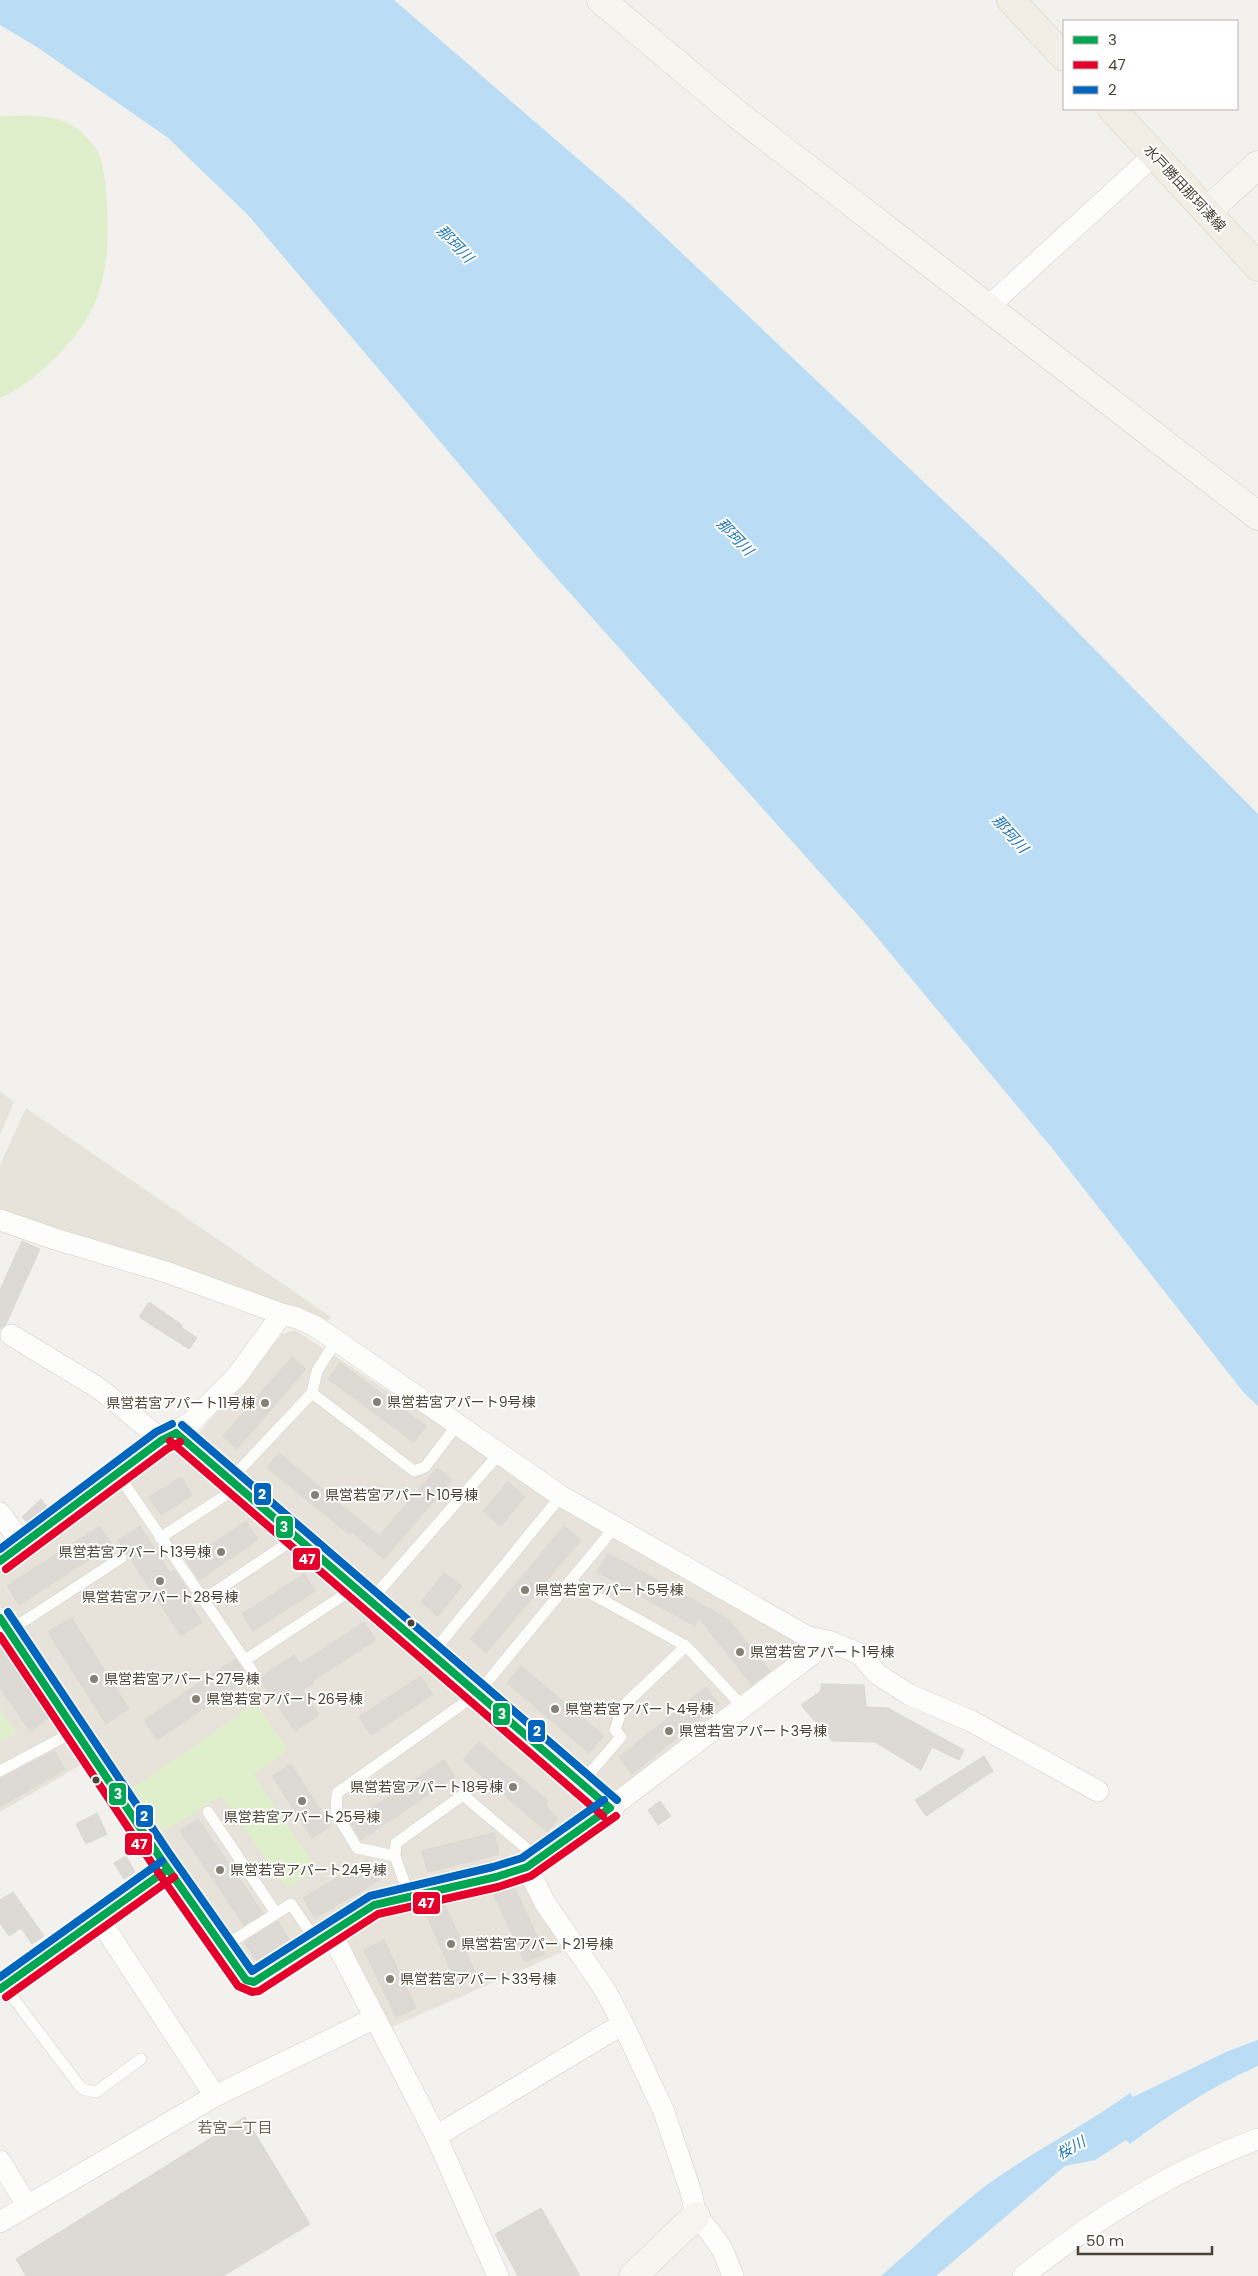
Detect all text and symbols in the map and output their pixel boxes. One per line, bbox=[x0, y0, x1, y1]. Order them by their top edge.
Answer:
legend bbox=[1063, 20, 1238, 110]
text: 3 bbox=[1108, 29, 1117, 50]
text: 47 bbox=[1108, 54, 1126, 75]
text: 2 bbox=[1108, 79, 1117, 100]
street label: 水戸勝田那珂湊線 bbox=[1139, 140, 1231, 236]
water label: 那珂川 bbox=[432, 220, 480, 269]
water label: 那珂川 bbox=[712, 513, 760, 562]
water label: 那珂川 bbox=[988, 810, 1035, 859]
place label: 県営若宮アパート9号棟 bbox=[387, 1392, 536, 1412]
place label: 県営若宮アパート11号棟 bbox=[106, 1393, 255, 1413]
marker: 県営若宮アパート9号棟 bbox=[371, 1396, 383, 1408]
marker: 県営若宮アパート11号棟 bbox=[259, 1397, 271, 1409]
line badge: 2 bbox=[253, 1482, 272, 1506]
text: 2 bbox=[258, 1484, 266, 1504]
place label: 県営若宮アパート10号棟 bbox=[325, 1485, 478, 1505]
marker: 県営若宮アパート10号棟 bbox=[309, 1489, 321, 1501]
line badge: 3 bbox=[275, 1515, 294, 1539]
text: 3 bbox=[280, 1517, 288, 1537]
place label: 県営若宮アパート13号棟 bbox=[59, 1542, 211, 1562]
marker: 県営若宮アパート13号棟 bbox=[215, 1546, 227, 1558]
line badge: 47 bbox=[292, 1547, 321, 1571]
text: 47 bbox=[299, 1549, 316, 1569]
marker: 県営若宮アパート28号棟 bbox=[154, 1575, 166, 1587]
place label: 県営若宮アパート5号棟 bbox=[535, 1580, 684, 1600]
marker: 県営若宮アパート5号棟 bbox=[519, 1584, 531, 1596]
place label: 県営若宮アパート28号棟 bbox=[82, 1587, 238, 1607]
unlabelled marker bbox=[406, 1618, 416, 1628]
place label: 県営若宮アパート1号棟 bbox=[750, 1642, 894, 1662]
marker: 県営若宮アパート1号棟 bbox=[734, 1646, 746, 1658]
place label: 県営若宮アパート27号棟 bbox=[104, 1669, 259, 1689]
marker: 県営若宮アパート27号棟 bbox=[88, 1673, 100, 1685]
place label: 県営若宮アパート26号棟 bbox=[206, 1689, 363, 1709]
marker: 県営若宮アパート26号棟 bbox=[190, 1693, 202, 1705]
place label: 県営若宮アパート4号棟 bbox=[565, 1699, 714, 1719]
line badge: 3 bbox=[492, 1702, 511, 1726]
marker: 県営若宮アパート4号棟 bbox=[549, 1703, 561, 1715]
text: 3 bbox=[498, 1704, 506, 1724]
line badge: 2 bbox=[527, 1719, 546, 1743]
text: 2 bbox=[533, 1721, 541, 1741]
place label: 県営若宮アパート3号棟 bbox=[679, 1721, 827, 1741]
marker: 県営若宮アパート3号棟 bbox=[663, 1725, 675, 1737]
unlabelled marker bbox=[91, 1775, 101, 1785]
place label: 県営若宮アパート18号棟 bbox=[350, 1777, 503, 1797]
marker: 県営若宮アパート18号棟 bbox=[507, 1781, 519, 1793]
line badge: 3 bbox=[108, 1782, 127, 1806]
text: 3 bbox=[114, 1784, 122, 1804]
marker: 県営若宮アパート25号棟 bbox=[296, 1795, 308, 1807]
line badge: 2 bbox=[135, 1804, 154, 1828]
text: 2 bbox=[140, 1806, 148, 1826]
place label: 県営若宮アパート25号棟 bbox=[224, 1807, 380, 1827]
line badge: 47 bbox=[124, 1832, 153, 1856]
text: 47 bbox=[131, 1834, 148, 1854]
place label: 県営若宮アパート24号棟 bbox=[230, 1860, 387, 1880]
marker: 県営若宮アパート24号棟 bbox=[214, 1864, 226, 1876]
line badge: 47 bbox=[412, 1891, 441, 1915]
text: 47 bbox=[418, 1893, 435, 1913]
place label: 県営若宮アパート21号棟 bbox=[461, 1934, 613, 1954]
marker: 県営若宮アパート21号棟 bbox=[445, 1938, 457, 1950]
place label: 県営若宮アパート33号棟 bbox=[400, 1969, 556, 1989]
marker: 県営若宮アパート33号棟 bbox=[384, 1973, 396, 1985]
district label: 若宮一丁目 bbox=[197, 2117, 273, 2138]
water label: 桜川 bbox=[1053, 2130, 1091, 2164]
scale bar bbox=[1078, 2224, 1212, 2256]
text: 50 m bbox=[1086, 2230, 1124, 2251]

